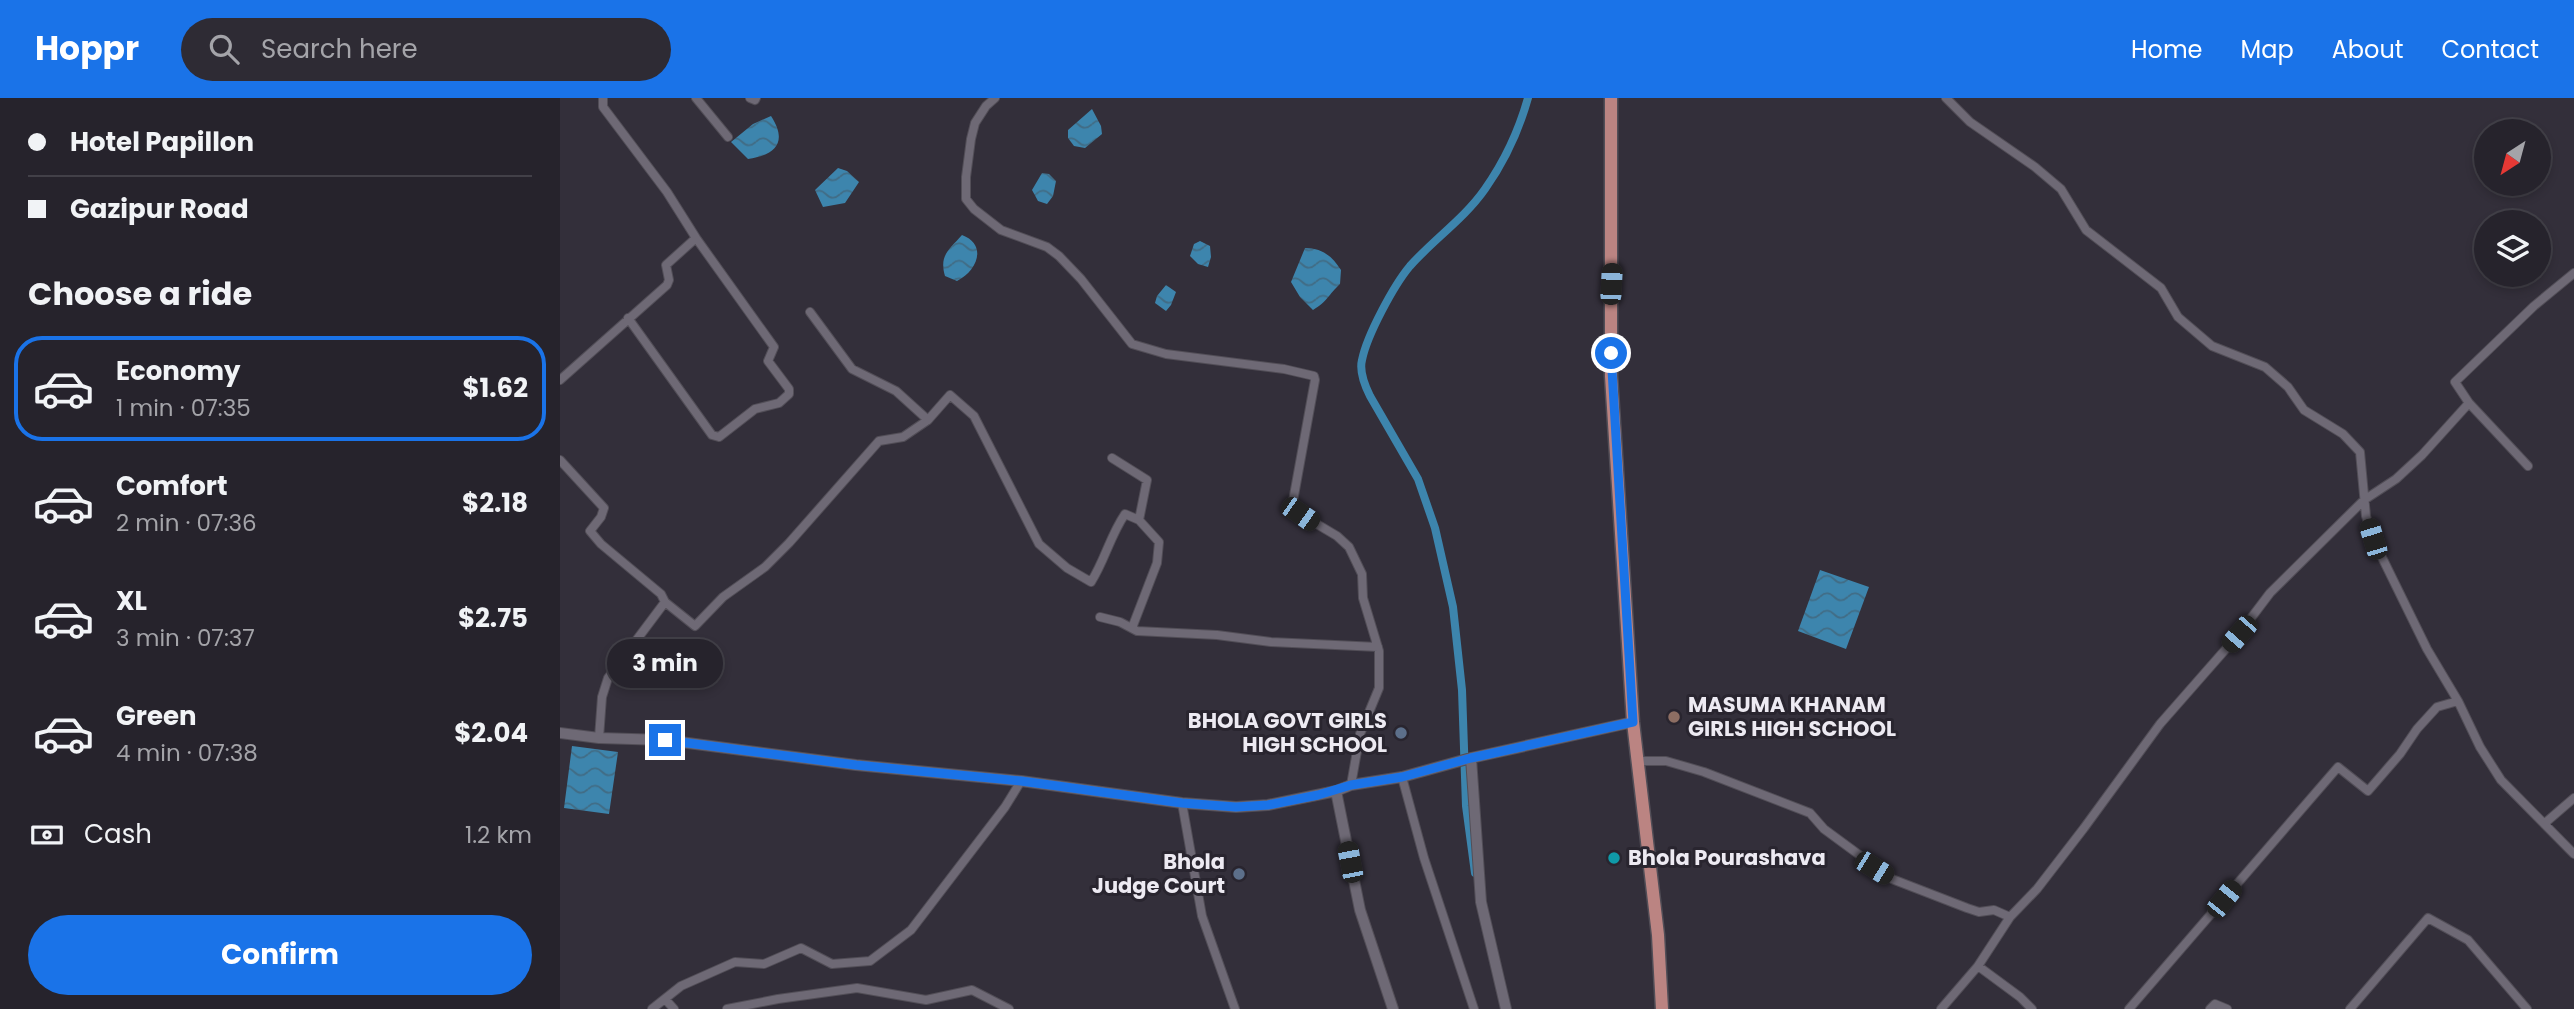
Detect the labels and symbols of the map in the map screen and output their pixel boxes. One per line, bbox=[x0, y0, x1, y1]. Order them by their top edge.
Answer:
north arrow bbox=[2474, 119, 2552, 196]
car bbox=[1600, 262, 1623, 306]
route start bbox=[1595, 337, 1627, 369]
car bbox=[1277, 493, 1324, 535]
car bbox=[2357, 516, 2390, 562]
car bbox=[2218, 611, 2261, 657]
callout: 3 min bbox=[607, 638, 723, 688]
place label: MASUMA KHANAM GIRLS HIGH SCHOOL bbox=[1688, 690, 1896, 743]
place label: BHOLA GOVT GIRLS HIGH SCHOOL bbox=[1188, 706, 1387, 759]
marker: MASUMA KHANAM GIRLS HIGH SCHOOL bbox=[1666, 709, 1682, 725]
route end bbox=[649, 724, 681, 756]
marker: BHOLA GOVT GIRLS HIGH SCHOOL bbox=[1393, 725, 1409, 741]
car bbox=[1336, 839, 1365, 885]
place label: Bhola Pourashava bbox=[1628, 843, 1826, 872]
place label: Bhola Judge Court bbox=[1092, 847, 1225, 900]
car bbox=[1851, 848, 1898, 888]
marker: Bhola Pourashava bbox=[1606, 850, 1622, 866]
marker: Bhola Judge Court bbox=[1231, 866, 1247, 882]
car bbox=[2203, 876, 2246, 922]

